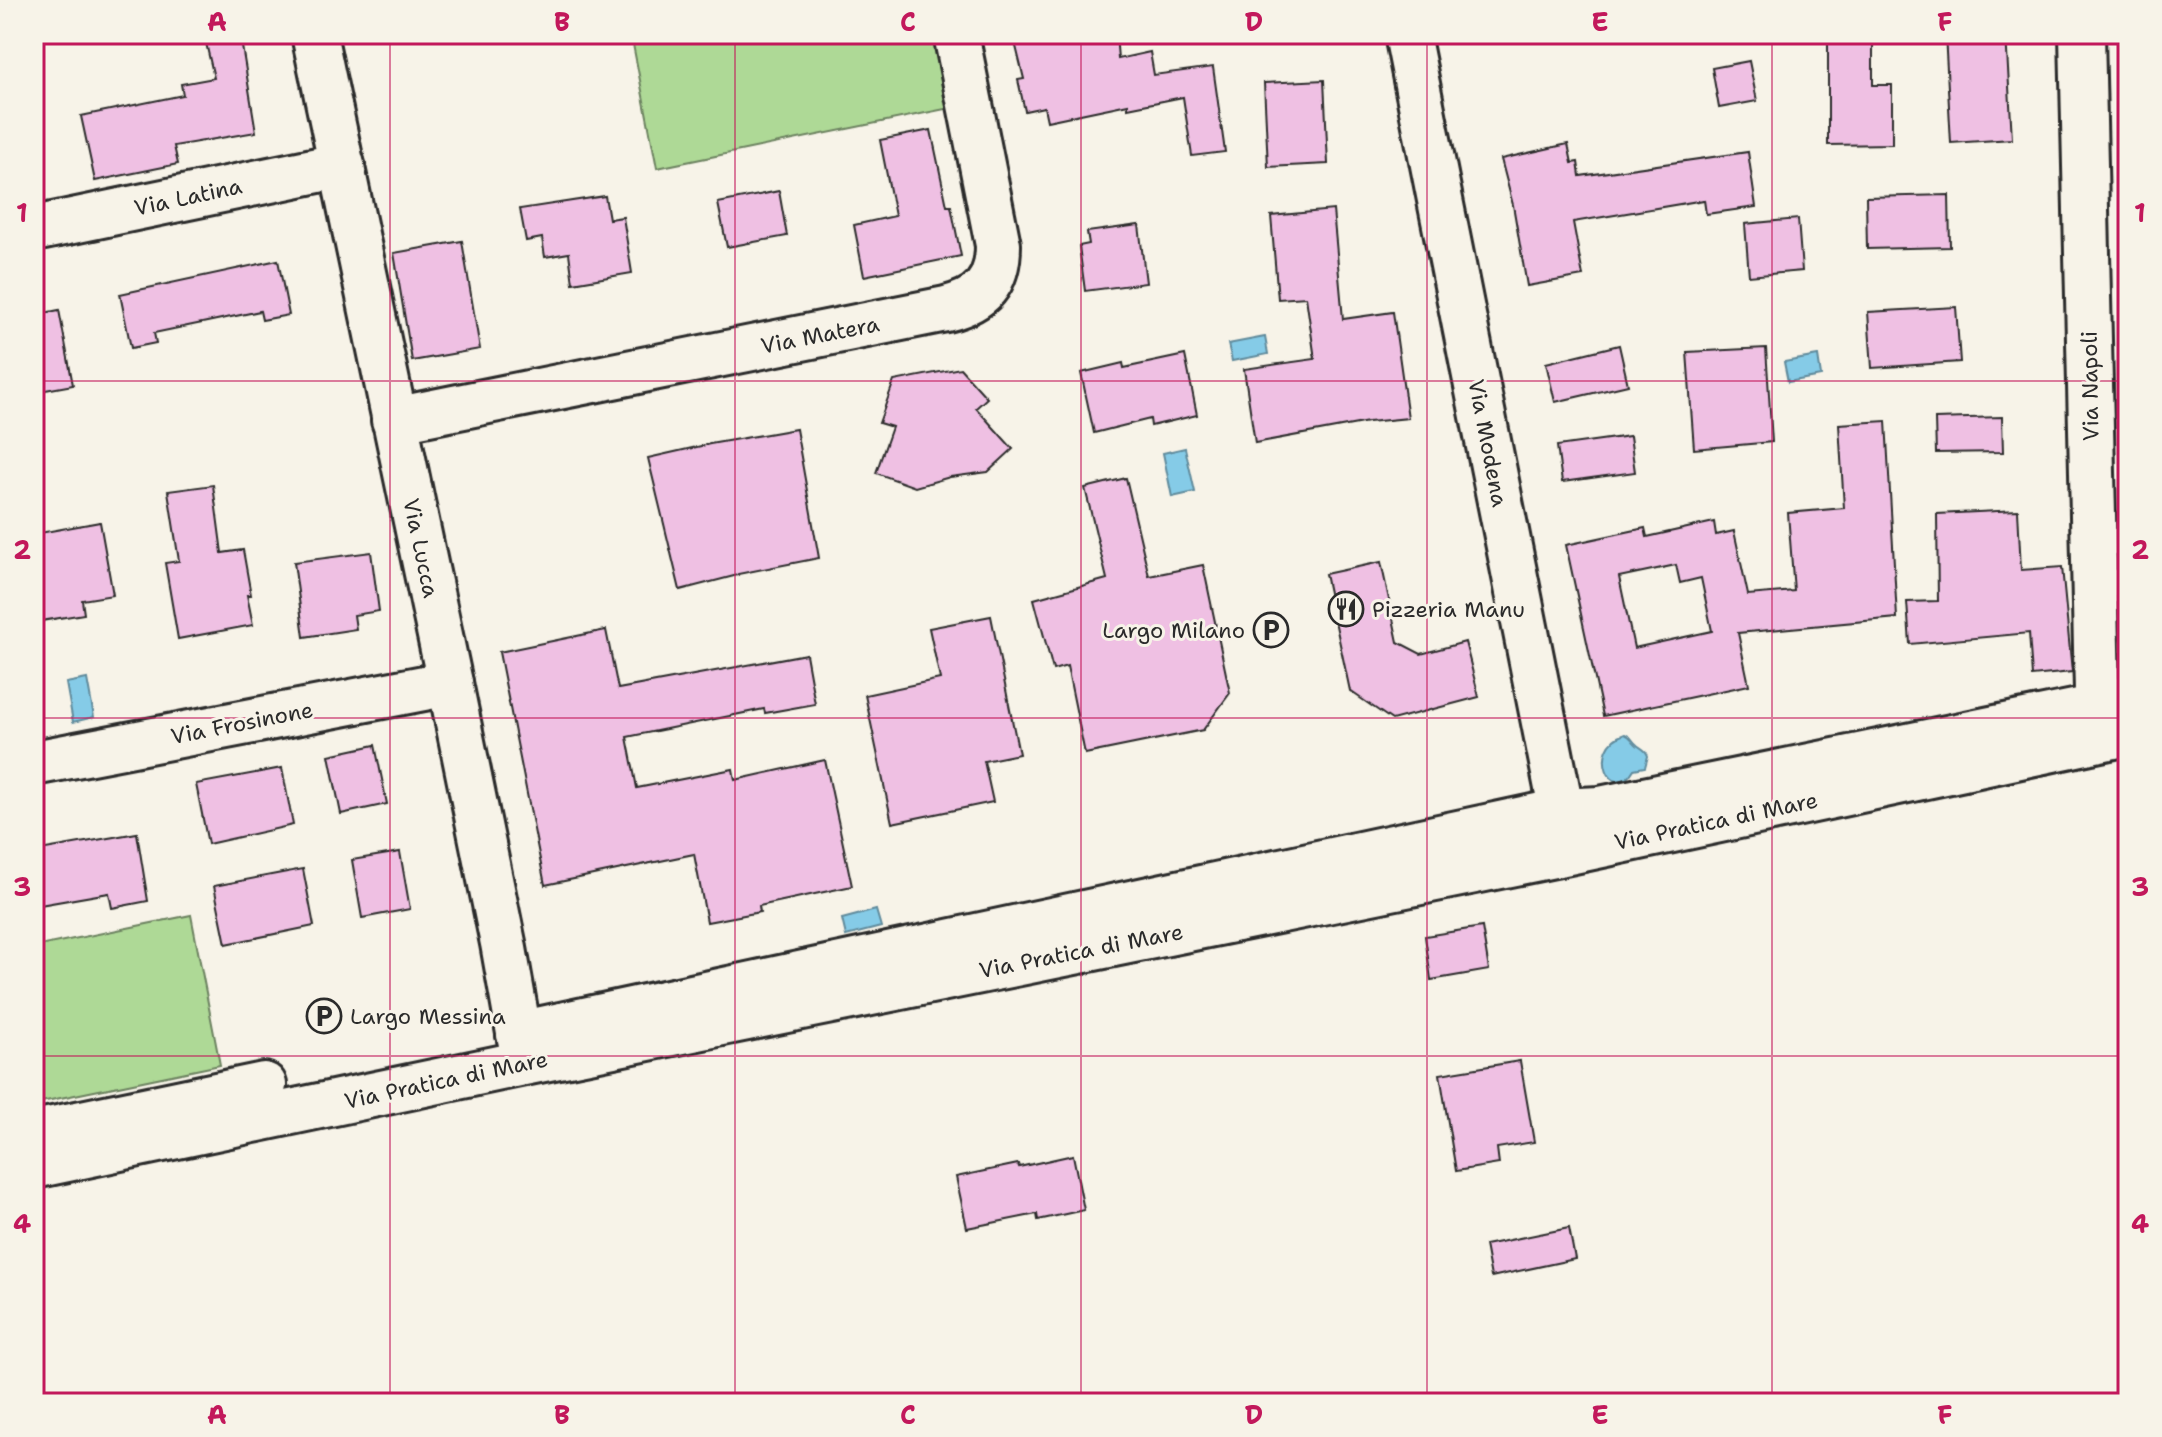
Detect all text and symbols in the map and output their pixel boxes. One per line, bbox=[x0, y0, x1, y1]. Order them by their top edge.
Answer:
text: A bbox=[207, 4, 227, 39]
text: B bbox=[554, 4, 570, 39]
text: C bbox=[900, 4, 916, 39]
text: D bbox=[1245, 4, 1263, 39]
text: E bbox=[1591, 4, 1609, 39]
text: F bbox=[1937, 4, 1953, 39]
street label: Via Latina bbox=[132, 171, 245, 223]
text: 1 bbox=[16, 195, 28, 230]
text: 1 bbox=[2134, 195, 2146, 230]
street label: Via Matera bbox=[758, 309, 882, 361]
street label: Via Napoli bbox=[2075, 331, 2105, 441]
street label: Via Modena bbox=[1461, 377, 1515, 510]
street label: Via Lucca bbox=[396, 496, 446, 601]
text: 2 bbox=[13, 532, 31, 567]
text: 2 bbox=[2131, 532, 2149, 567]
restaurant icon: Pizzeria Manu bbox=[1327, 590, 1365, 628]
place label: Pizzeria Manu bbox=[1372, 595, 1525, 624]
parking icon: Largo Milano bbox=[1252, 611, 1290, 649]
place label: Largo Milano bbox=[1102, 616, 1245, 645]
street label: Via Frosinone bbox=[168, 695, 316, 751]
street label: Via Pratica di Mare bbox=[1612, 785, 1820, 857]
text: 3 bbox=[13, 869, 31, 904]
text: 3 bbox=[2131, 869, 2149, 904]
street label: Via Pratica di Mare bbox=[977, 917, 1185, 985]
parking icon: Largo Messina bbox=[305, 997, 343, 1035]
place label: Largo Messina bbox=[350, 1002, 506, 1031]
street label: Via Pratica di Mare bbox=[342, 1044, 550, 1116]
text: 4 bbox=[13, 1206, 31, 1241]
text: 4 bbox=[2131, 1206, 2149, 1241]
text: A bbox=[207, 1397, 227, 1432]
text: B bbox=[554, 1397, 570, 1432]
text: C bbox=[900, 1397, 916, 1432]
text: D bbox=[1245, 1397, 1263, 1432]
text: E bbox=[1591, 1397, 1609, 1432]
text: F bbox=[1937, 1397, 1953, 1432]

